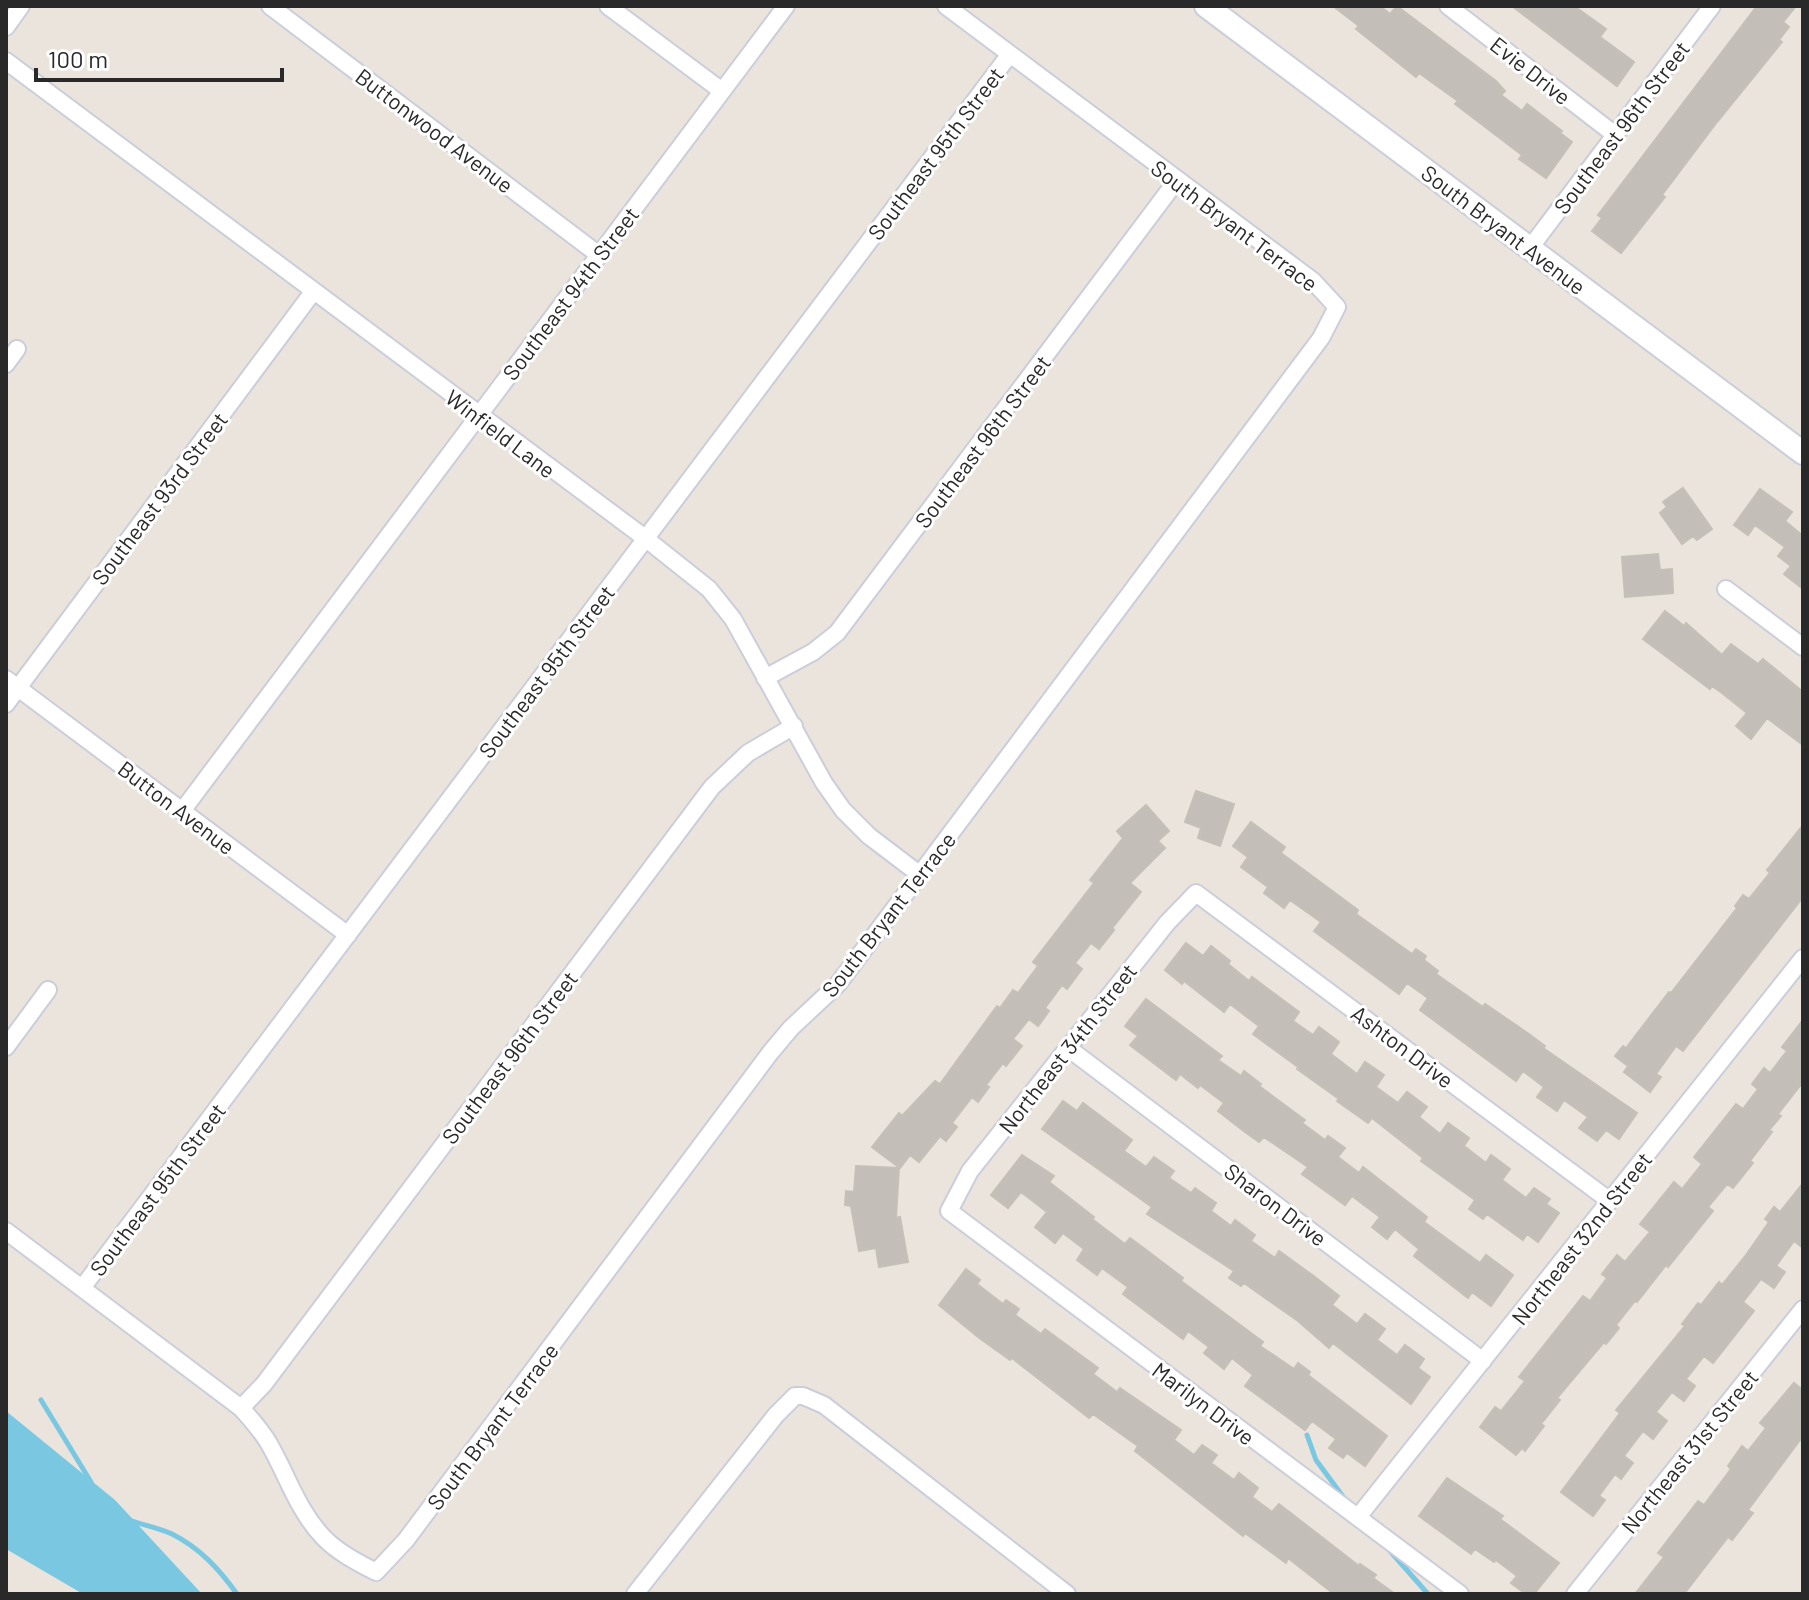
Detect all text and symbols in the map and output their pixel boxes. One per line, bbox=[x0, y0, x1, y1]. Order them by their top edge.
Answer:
street label: Evie Drive bbox=[1486, 31, 1576, 109]
scale bar bbox=[36, 32, 282, 82]
street label: Southeast 96th Street bbox=[1548, 36, 1694, 218]
text: 100 m bbox=[48, 44, 108, 73]
street label: Buttonwood Avenue bbox=[351, 62, 519, 198]
street label: Southeast 95th Street bbox=[862, 62, 1008, 244]
street label: South Bryant Terrace bbox=[1147, 154, 1323, 296]
street label: South Bryant Avenue bbox=[1417, 159, 1591, 299]
street label: Southeast 94th Street bbox=[496, 201, 644, 385]
street label: Southeast 96th Street bbox=[909, 350, 1055, 532]
street label: Winfield Lane bbox=[441, 383, 561, 483]
street label: Southeast 93rd Street bbox=[86, 407, 232, 589]
street label: Southeast 95th Street bbox=[473, 580, 619, 762]
street label: Button Avenue bbox=[114, 755, 240, 859]
street label: South Bryant Terrace bbox=[816, 827, 960, 1001]
street label: Northeast 34th Street bbox=[993, 958, 1141, 1138]
street label: Southeast 96th Street bbox=[436, 966, 582, 1148]
street label: Ashton Drive bbox=[1347, 999, 1459, 1093]
street label: Southeast 95th Street bbox=[84, 1098, 230, 1280]
street label: Northeast 32nd Street bbox=[1505, 1146, 1657, 1330]
street label: Sharon Drive bbox=[1220, 1157, 1332, 1251]
street label: South Bryant Terrace bbox=[421, 1338, 563, 1514]
street label: Marilyn Drive bbox=[1148, 1356, 1260, 1450]
street label: Northeast 31st Street bbox=[1615, 1364, 1763, 1538]

